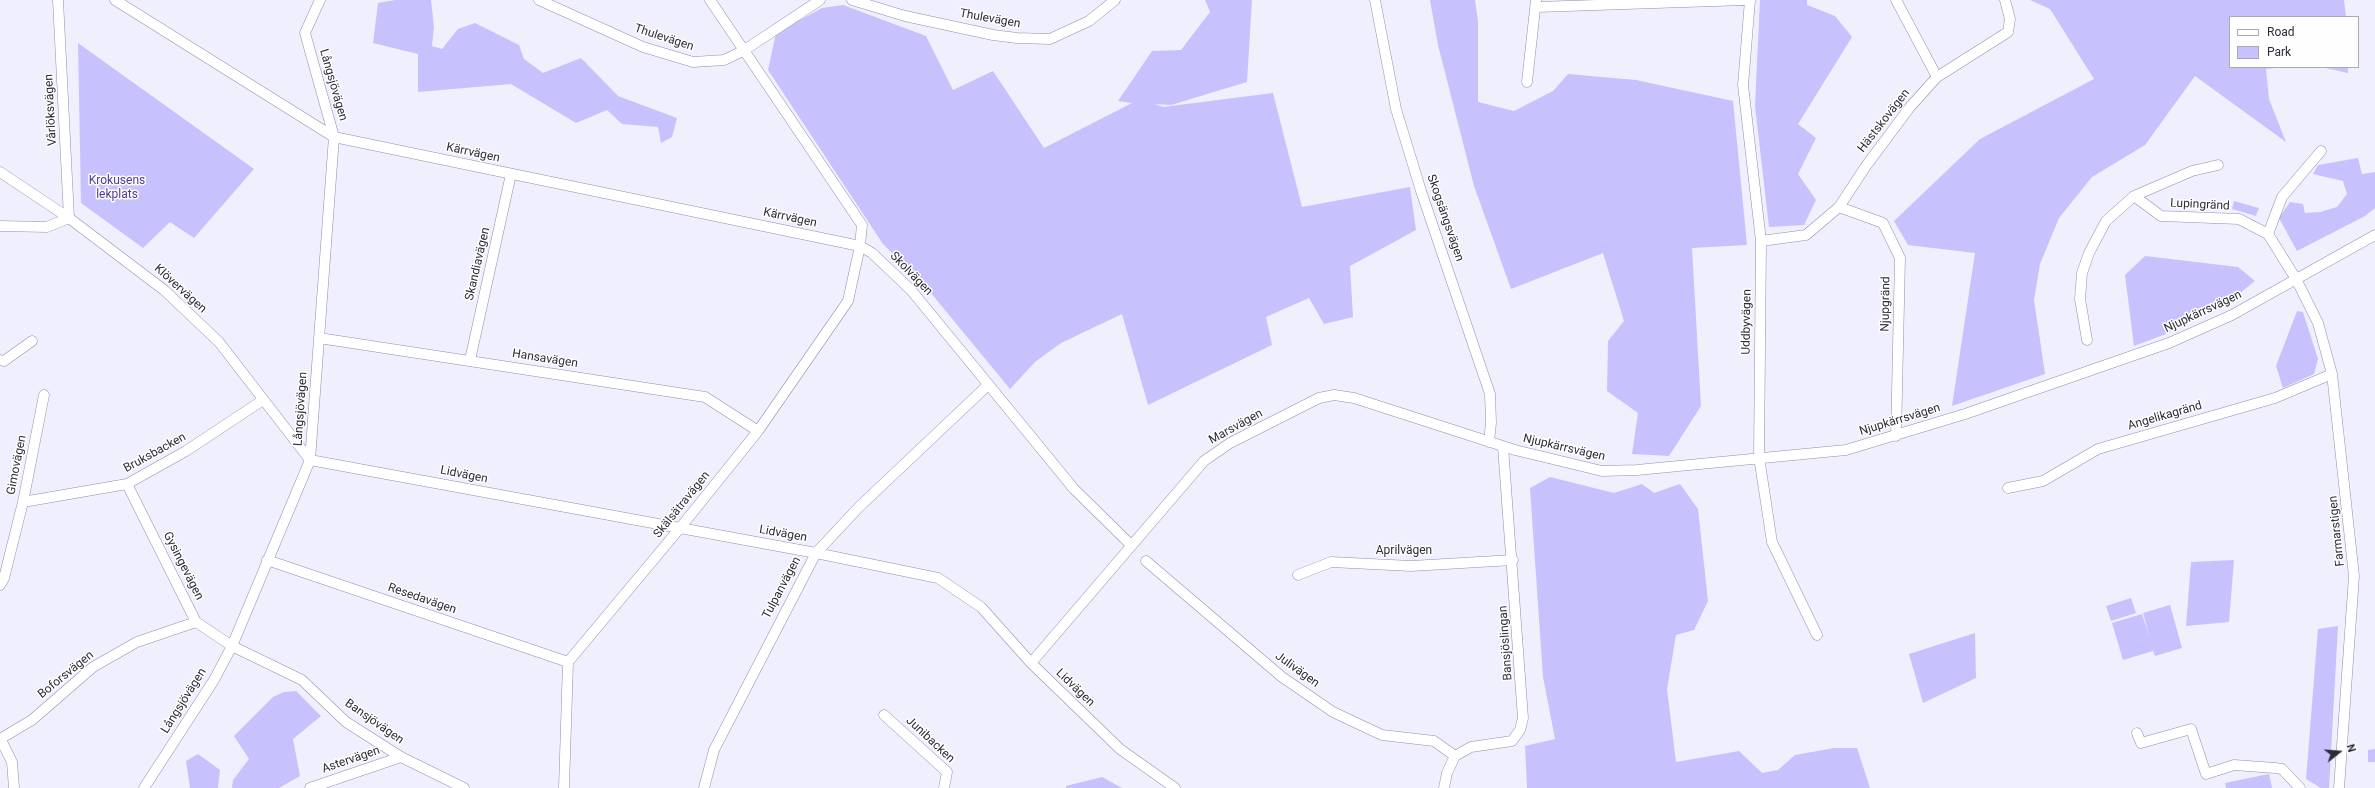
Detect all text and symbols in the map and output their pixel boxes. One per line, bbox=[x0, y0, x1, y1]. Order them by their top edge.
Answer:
street label: Thulevägen bbox=[958, 7, 1022, 31]
legend bbox=[2229, 16, 2359, 68]
street label: Thulevägen bbox=[632, 22, 696, 54]
text: Road bbox=[2267, 25, 2295, 39]
text: Park bbox=[2267, 45, 2291, 59]
street label: Långsjövägen bbox=[316, 47, 350, 123]
street label: Vårlöksvägen bbox=[42, 74, 60, 146]
street label: Hästskovägen bbox=[1855, 87, 1913, 155]
street label: Kärrvägen bbox=[445, 140, 501, 166]
street label: Skogsängsvägen bbox=[1423, 173, 1467, 263]
park label: Krokusens lekplats bbox=[89, 174, 145, 202]
street label: Lupingränd bbox=[2170, 196, 2230, 214]
street label: Kärrvägen bbox=[762, 205, 818, 231]
street label: Skandiavägen bbox=[463, 226, 493, 302]
street label: Skolvägen bbox=[887, 249, 935, 299]
street label: Klövervägen bbox=[151, 262, 209, 316]
street label: Njupgränd bbox=[1878, 276, 1894, 332]
street label: Njupkärrsvägen bbox=[2162, 288, 2244, 336]
street label: Uddbyvägen bbox=[1739, 289, 1755, 355]
street label: Hansavägen bbox=[511, 347, 579, 371]
street label: Långsjövägen bbox=[291, 372, 311, 446]
street label: Angelikagränd bbox=[2126, 399, 2204, 433]
street label: Njupkärrsvägen bbox=[1858, 401, 1942, 439]
street label: Marsvägen bbox=[1207, 406, 1265, 448]
street label: Bruksbacken bbox=[121, 430, 189, 476]
street label: Njupkärrsvägen bbox=[1522, 432, 1606, 464]
street label: Gimovägen bbox=[4, 434, 30, 496]
street label: Lidvägen bbox=[439, 463, 489, 487]
street label: Skälsätravägen bbox=[651, 469, 713, 541]
street label: Farmarstigen bbox=[2326, 495, 2348, 567]
street label: Lidvägen bbox=[758, 523, 808, 545]
street label: Gysingevägen bbox=[160, 529, 206, 603]
street label: Aprilvägen bbox=[1376, 544, 1432, 558]
street label: Tulpanvägen bbox=[760, 555, 804, 621]
street label: Resedavägen bbox=[386, 581, 458, 617]
street label: Bansjöslingan bbox=[1496, 605, 1516, 681]
street label: Boforsvägen bbox=[35, 648, 97, 702]
street label: Julivägen bbox=[1272, 649, 1322, 691]
street label: Långsjövägen bbox=[158, 666, 210, 736]
street label: Lidvägen bbox=[1053, 666, 1097, 710]
street label: Bansjövägen bbox=[342, 696, 406, 748]
street label: Junibacken bbox=[903, 714, 957, 766]
north arrow bbox=[2319, 732, 2359, 772]
street label: Astervägen bbox=[320, 743, 382, 777]
text: N bbox=[2344, 743, 2358, 754]

